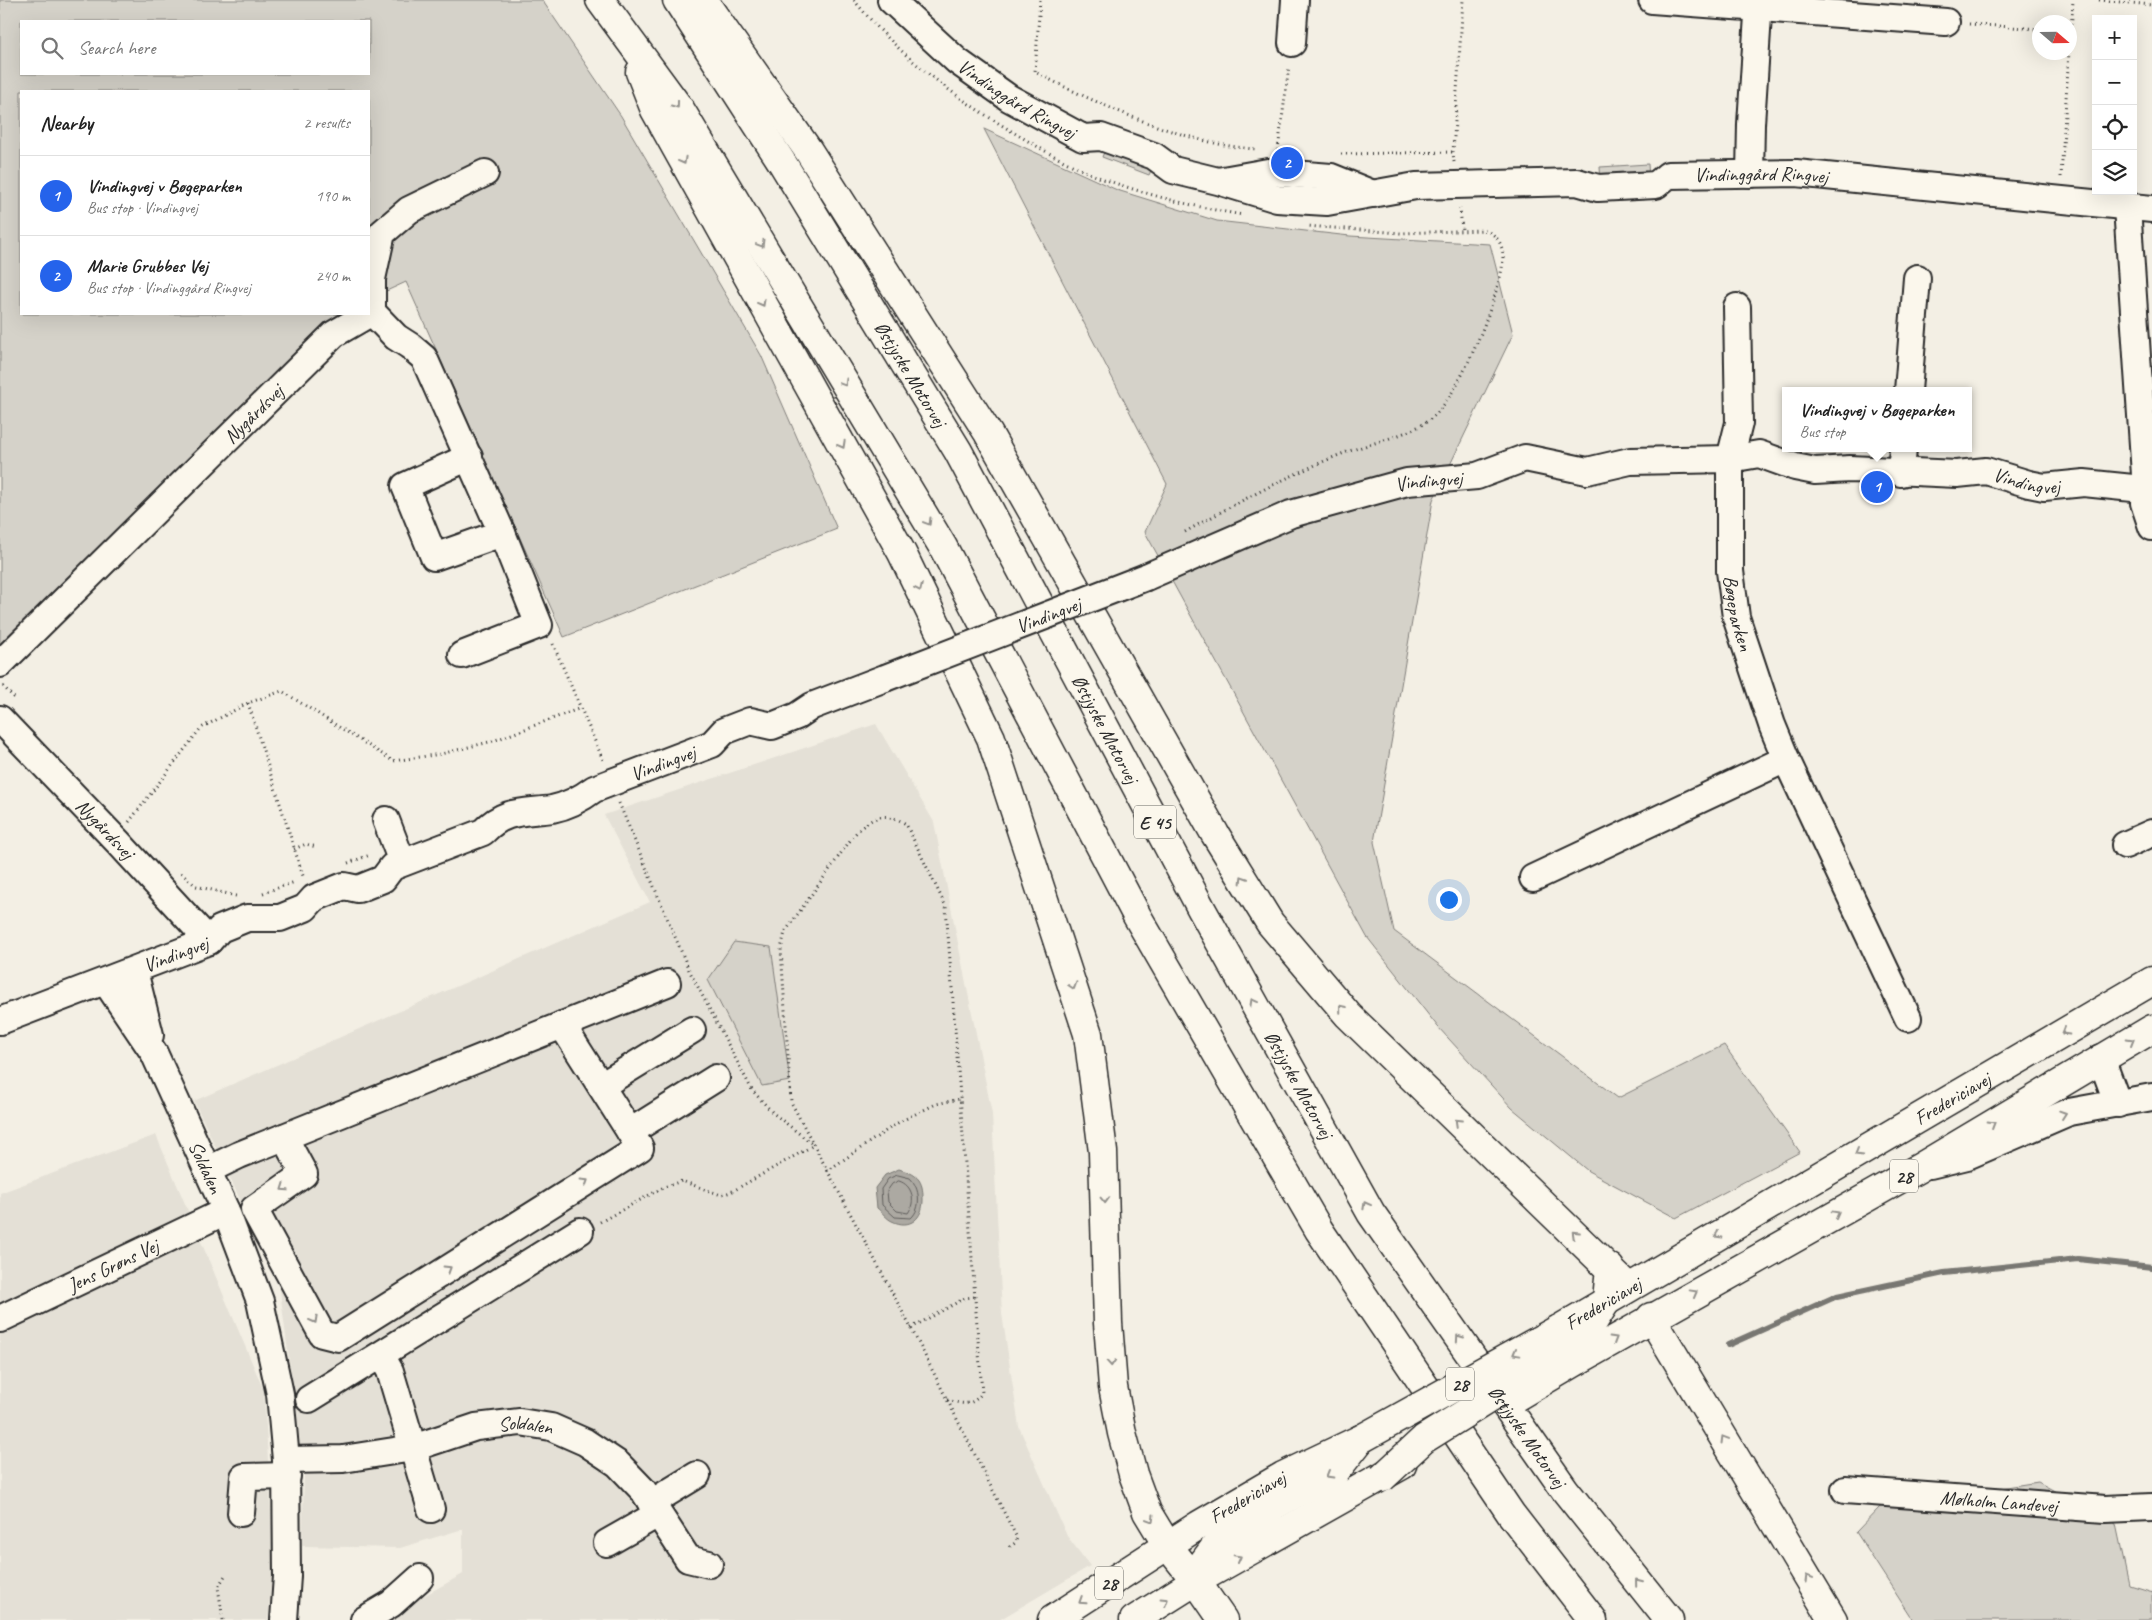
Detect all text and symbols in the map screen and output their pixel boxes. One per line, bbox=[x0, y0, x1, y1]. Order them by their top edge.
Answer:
north arrow bbox=[2032, 15, 2077, 60]
map controls bbox=[2092, 15, 2137, 195]
button: + bbox=[2092, 15, 2137, 60]
search box bbox=[20, 20, 370, 75]
icon: search bbox=[38, 34, 66, 62]
text: Search here bbox=[78, 36, 155, 60]
street label: Vindinggård Ringvej bbox=[953, 54, 1082, 146]
button: − bbox=[2092, 60, 2137, 105]
one-way arrow bbox=[671, 99, 679, 108]
button: locate bbox=[2092, 105, 2137, 150]
text: Nearby bbox=[40, 110, 93, 136]
text: 2 results bbox=[303, 113, 350, 133]
pin: 2 bbox=[1271, 144, 1303, 182]
button: layers bbox=[2092, 150, 2137, 195]
one-way arrow bbox=[677, 156, 687, 165]
street label: Vindinggård Ringvej bbox=[1694, 161, 1831, 189]
text: Vindingvej v Bøgeparken bbox=[87, 174, 242, 198]
text: 1 bbox=[52, 186, 60, 206]
text: 190 m bbox=[316, 186, 350, 206]
text: Bus stop · Vindingvej bbox=[87, 198, 198, 218]
one-way arrow bbox=[754, 238, 764, 247]
text: Marie Grubbes Vej bbox=[87, 254, 208, 278]
text: 2 bbox=[52, 266, 60, 286]
text: 240 m bbox=[316, 266, 350, 286]
text: Bus stop · Vindinggård Ringvej bbox=[87, 278, 251, 298]
one-way arrow bbox=[756, 298, 766, 307]
street label: Østjyske Motorvej bbox=[869, 317, 953, 433]
street label: Nygårdsvej bbox=[218, 377, 291, 449]
one-way arrow bbox=[838, 377, 848, 386]
popup bbox=[1782, 387, 1972, 452]
text: Vindingvej v Bøgeparken bbox=[1800, 398, 1954, 422]
text: Bus stop bbox=[1800, 422, 1846, 442]
one-way arrow bbox=[835, 440, 845, 449]
street label: Vindingvej bbox=[1990, 462, 2063, 500]
street label: Vindingvej bbox=[1392, 465, 1465, 498]
pin: 1 bbox=[1861, 468, 1893, 506]
one-way arrow bbox=[922, 517, 932, 526]
street label: Bøgeparken bbox=[1718, 574, 1759, 655]
one-way arrow bbox=[913, 583, 923, 592]
street label: Vindingvej bbox=[1012, 591, 1086, 639]
street label: Østjyske Motorvej bbox=[1066, 670, 1145, 789]
street label: Vindingvej bbox=[627, 739, 701, 787]
street label: Nygårdsvej bbox=[70, 794, 141, 867]
road number: E 45 bbox=[1134, 806, 1176, 839]
one-way arrow bbox=[1240, 876, 1249, 885]
your location bbox=[1436, 887, 1462, 913]
street label: Vindingvej bbox=[140, 930, 214, 978]
one-way arrow bbox=[1067, 981, 1077, 989]
one-way arrow bbox=[1249, 998, 1259, 1007]
one-way arrow bbox=[1339, 1004, 1348, 1013]
street label: Østjyske Motorvej bbox=[1259, 1026, 1340, 1145]
one-way arrow bbox=[2061, 1026, 2070, 1036]
one-way arrow bbox=[2126, 1037, 2135, 1047]
street label: Fredericiavej bbox=[1910, 1066, 1997, 1131]
one-way arrow bbox=[2058, 1110, 2067, 1120]
one-way arrow bbox=[1455, 1118, 1464, 1127]
one-way arrow bbox=[1986, 1121, 1995, 1131]
street label: Soldalen bbox=[183, 1137, 229, 1198]
one-way arrow bbox=[1855, 1146, 1864, 1156]
road number: 28 bbox=[1890, 1160, 1918, 1192]
one-way arrow bbox=[580, 1179, 589, 1189]
one-way arrow bbox=[280, 1182, 290, 1191]
one-way arrow bbox=[1100, 1197, 1110, 1205]
one-way arrow bbox=[1363, 1201, 1373, 1210]
one-way arrow bbox=[1831, 1210, 1840, 1220]
one-way arrow bbox=[1714, 1228, 1723, 1238]
one-way arrow bbox=[1572, 1231, 1581, 1240]
street label: Jens Grøns Vej bbox=[63, 1232, 164, 1298]
one-way arrow bbox=[442, 1266, 451, 1275]
street label: Fredericiavej bbox=[1561, 1271, 1647, 1336]
one-way arrow bbox=[1689, 1290, 1698, 1300]
one-way arrow bbox=[308, 1314, 318, 1323]
one-way arrow bbox=[1456, 1335, 1465, 1344]
one-way arrow bbox=[1609, 1335, 1618, 1345]
one-way arrow bbox=[1512, 1346, 1521, 1356]
one-way arrow bbox=[1106, 1359, 1117, 1367]
road number: 28 bbox=[1446, 1368, 1474, 1400]
street label: Østjyske Motorvej bbox=[1483, 1381, 1573, 1494]
street label: Soldalen bbox=[497, 1410, 555, 1440]
one-way arrow bbox=[1720, 1436, 1730, 1445]
street label: Fredericiavej bbox=[1205, 1464, 1292, 1529]
one-way arrow bbox=[1325, 1469, 1334, 1479]
street label: Mølholm Landevej bbox=[1939, 1485, 2061, 1519]
one-way arrow bbox=[1144, 1514, 1154, 1523]
one-way arrow bbox=[1233, 1554, 1242, 1564]
road number: 28 bbox=[1095, 1566, 1123, 1600]
one-way arrow bbox=[1804, 1575, 1814, 1584]
one-way arrow bbox=[1636, 1579, 1644, 1588]
one-way arrow bbox=[1078, 1594, 1087, 1604]
one-way arrow bbox=[1159, 1597, 1168, 1607]

